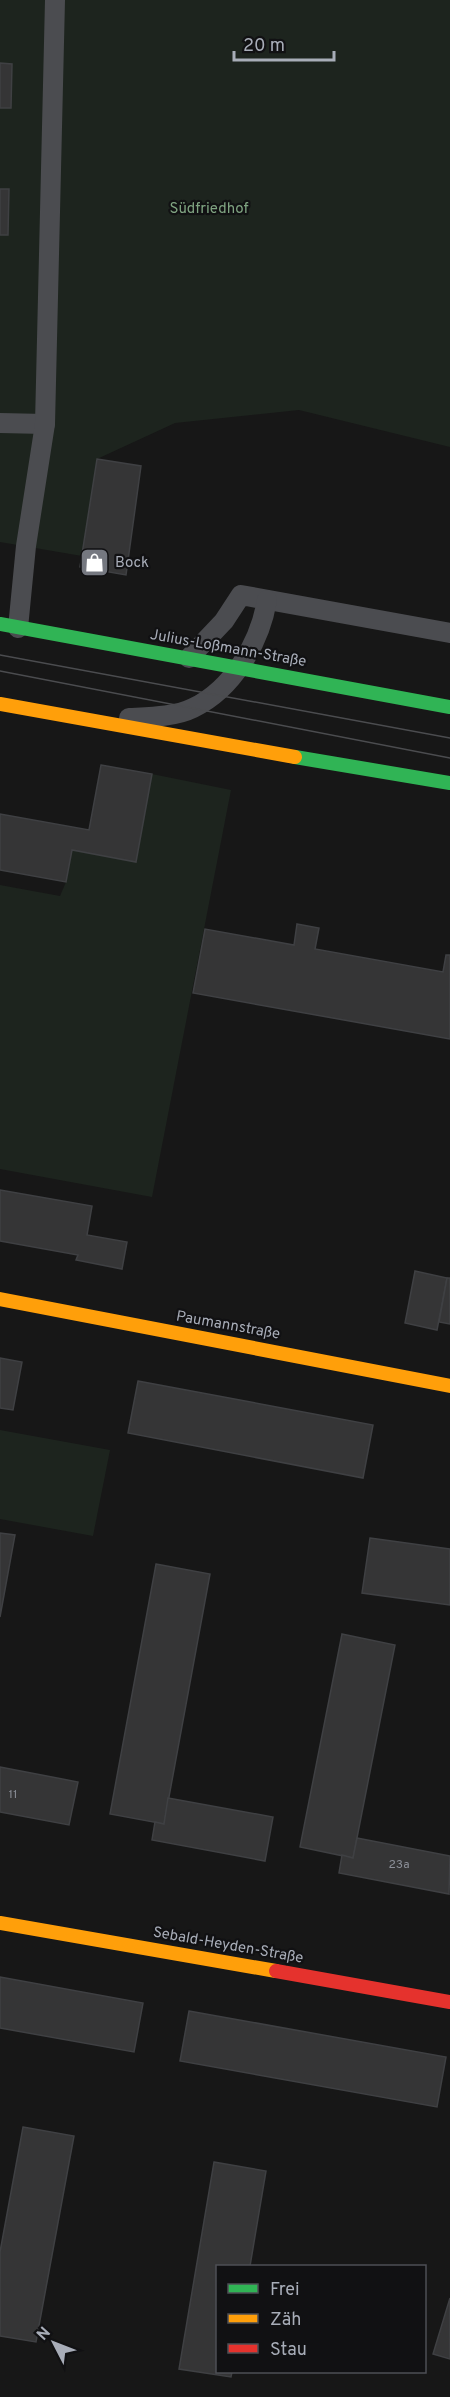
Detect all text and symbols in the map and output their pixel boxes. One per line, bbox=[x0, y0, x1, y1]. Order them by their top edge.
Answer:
scale bar bbox=[234, 24, 334, 62]
text: 20 m bbox=[243, 35, 285, 58]
park label: Südfriedhof bbox=[169, 200, 249, 219]
shop icon: Bock bbox=[78, 547, 110, 579]
place label: Bock bbox=[115, 554, 149, 573]
street label: Julius-Loßmann-Straße bbox=[148, 626, 308, 672]
street label: Paumannstraße bbox=[175, 1308, 281, 1344]
house number: 11 bbox=[9, 1787, 17, 1803]
house number: 23a bbox=[389, 1857, 410, 1873]
street label: Sebald-Heyden-Straße bbox=[151, 1923, 305, 1969]
legend bbox=[216, 2265, 426, 2373]
text: Frei bbox=[270, 2279, 300, 2302]
text: Zäh bbox=[270, 2309, 301, 2332]
north arrow bbox=[24, 2313, 84, 2373]
text: N bbox=[33, 2323, 56, 2345]
text: Stau bbox=[270, 2339, 307, 2362]

